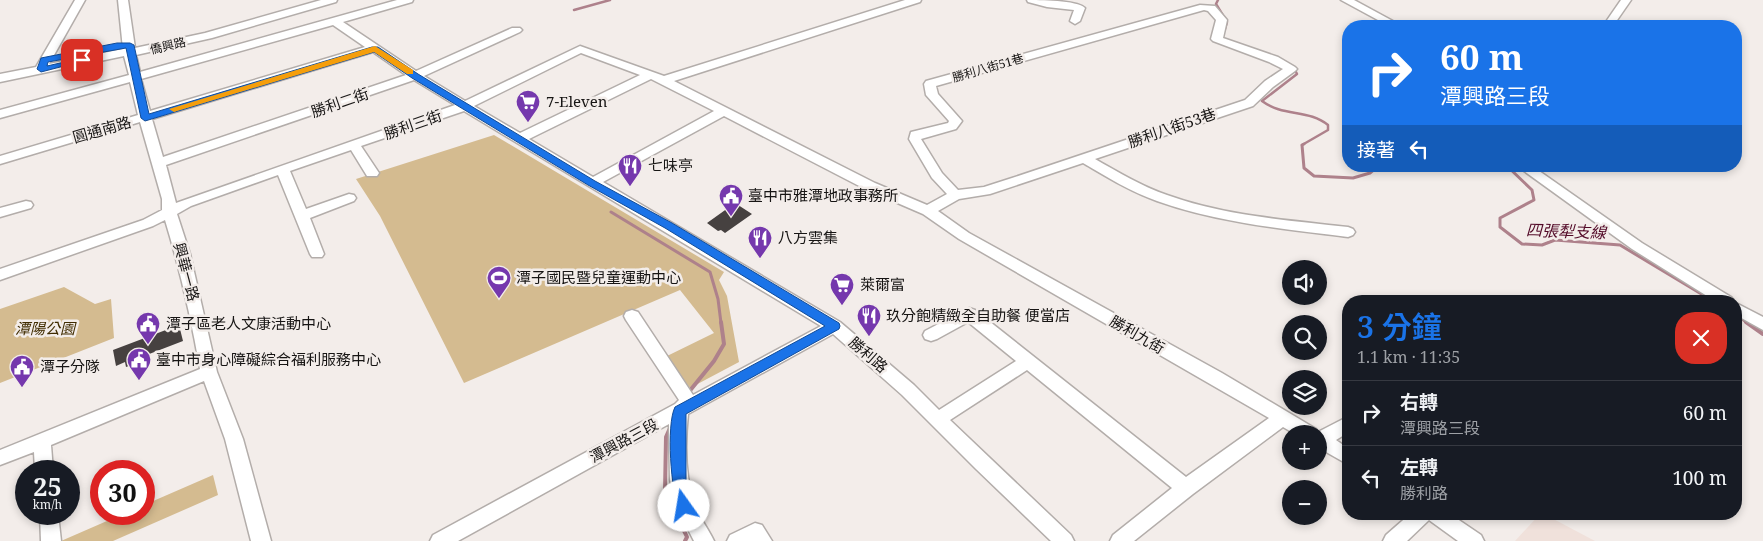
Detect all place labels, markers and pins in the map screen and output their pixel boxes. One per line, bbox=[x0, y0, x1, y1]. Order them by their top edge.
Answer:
pin bbox=[61, 39, 103, 81]
supermarket icon: 7-Eleven bbox=[515, 89, 541, 123]
place label: 7-Eleven bbox=[546, 91, 608, 111]
restaurant icon: 七味亭 bbox=[617, 153, 643, 187]
place label: 七味亭 bbox=[648, 155, 693, 175]
public building icon: 臺中市雅潭地政事務所 bbox=[718, 183, 744, 217]
place label: 臺中市雅潭地政事務所 bbox=[748, 185, 898, 205]
restaurant icon: 八方雲集 bbox=[747, 225, 773, 259]
place label: 八方雲集 bbox=[778, 227, 838, 247]
sports icon: 潭子國民暨兒童運動中心 bbox=[486, 265, 512, 299]
place label: 潭子國民暨兒童運動中心 bbox=[516, 267, 681, 287]
supermarket icon: 萊爾富 bbox=[829, 272, 855, 306]
place label: 萊爾富 bbox=[860, 274, 905, 294]
restaurant icon: 玖分飽精緻全自助餐 便當店 bbox=[856, 303, 882, 337]
place label: 玖分飽精緻全自助餐 便當店 bbox=[886, 305, 1070, 325]
public building icon: 潭子區老人文康活動中心 bbox=[135, 311, 161, 345]
place label: 潭子區老人文康活動中心 bbox=[166, 313, 331, 333]
public building icon: 臺中市身心障礙綜合福利服務中心 bbox=[126, 347, 152, 381]
place label: 臺中市身心障礙綜合福利服務中心 bbox=[156, 349, 381, 369]
public building icon: 潭子分隊 bbox=[9, 354, 35, 388]
place label: 潭子分隊 bbox=[40, 356, 100, 376]

